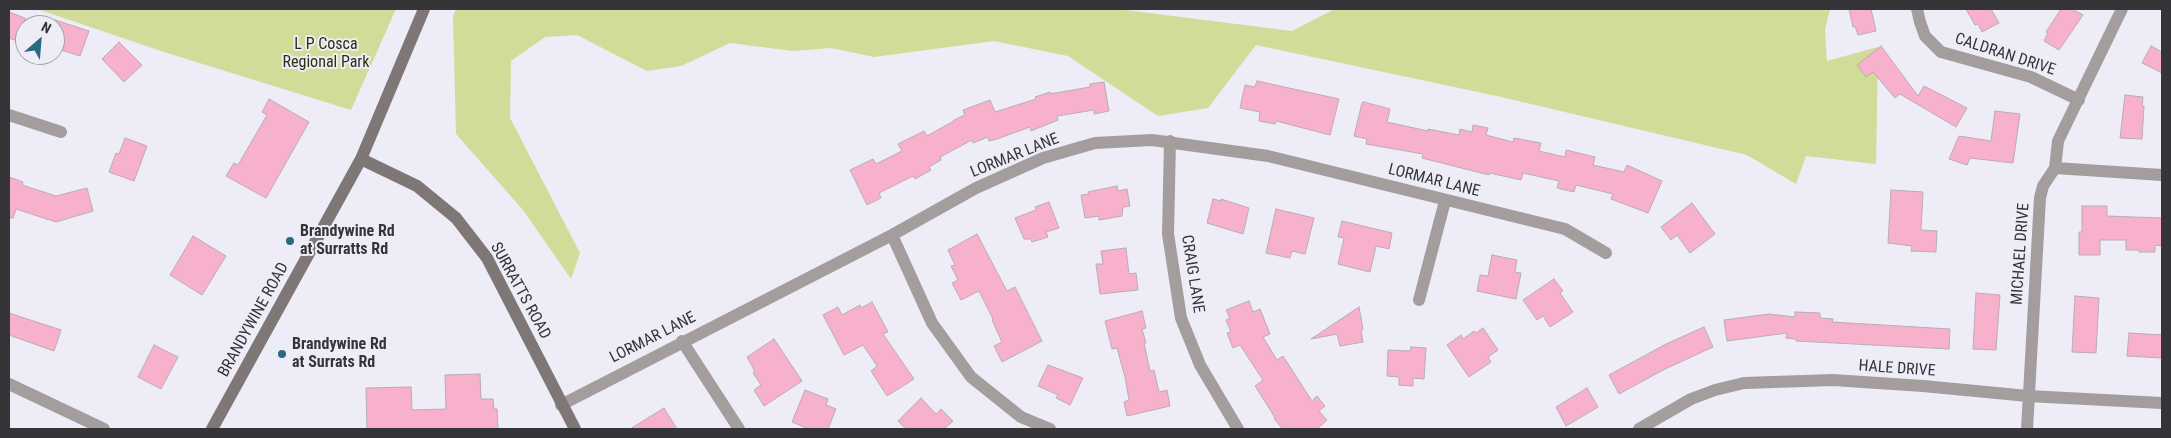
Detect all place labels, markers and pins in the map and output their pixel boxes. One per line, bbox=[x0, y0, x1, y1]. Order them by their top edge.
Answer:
place label: Brandywine Rd at Surratts Rd bbox=[300, 222, 395, 260]
marker: Brandywine Rd at Surratts Rd bbox=[284, 235, 296, 247]
place label: Brandywine Rd at Surrats Rd bbox=[292, 335, 387, 373]
marker: Brandywine Rd at Surrats Rd bbox=[276, 348, 288, 360]

